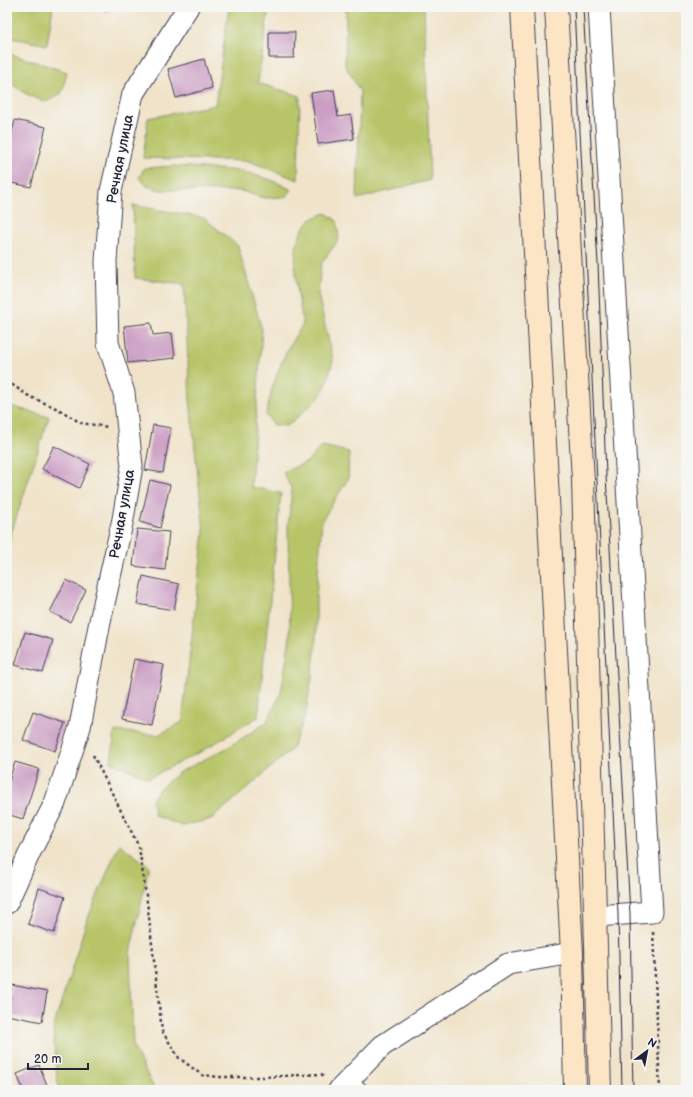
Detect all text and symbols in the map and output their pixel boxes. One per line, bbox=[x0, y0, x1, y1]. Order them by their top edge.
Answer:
street label: Речная улица bbox=[103, 112, 137, 205]
street label: Речная улица bbox=[106, 467, 138, 560]
north arrow bbox=[627, 1031, 667, 1071]
text: N bbox=[645, 1035, 659, 1051]
scale bar bbox=[28, 1045, 88, 1071]
text: 20 m bbox=[34, 1052, 61, 1067]

